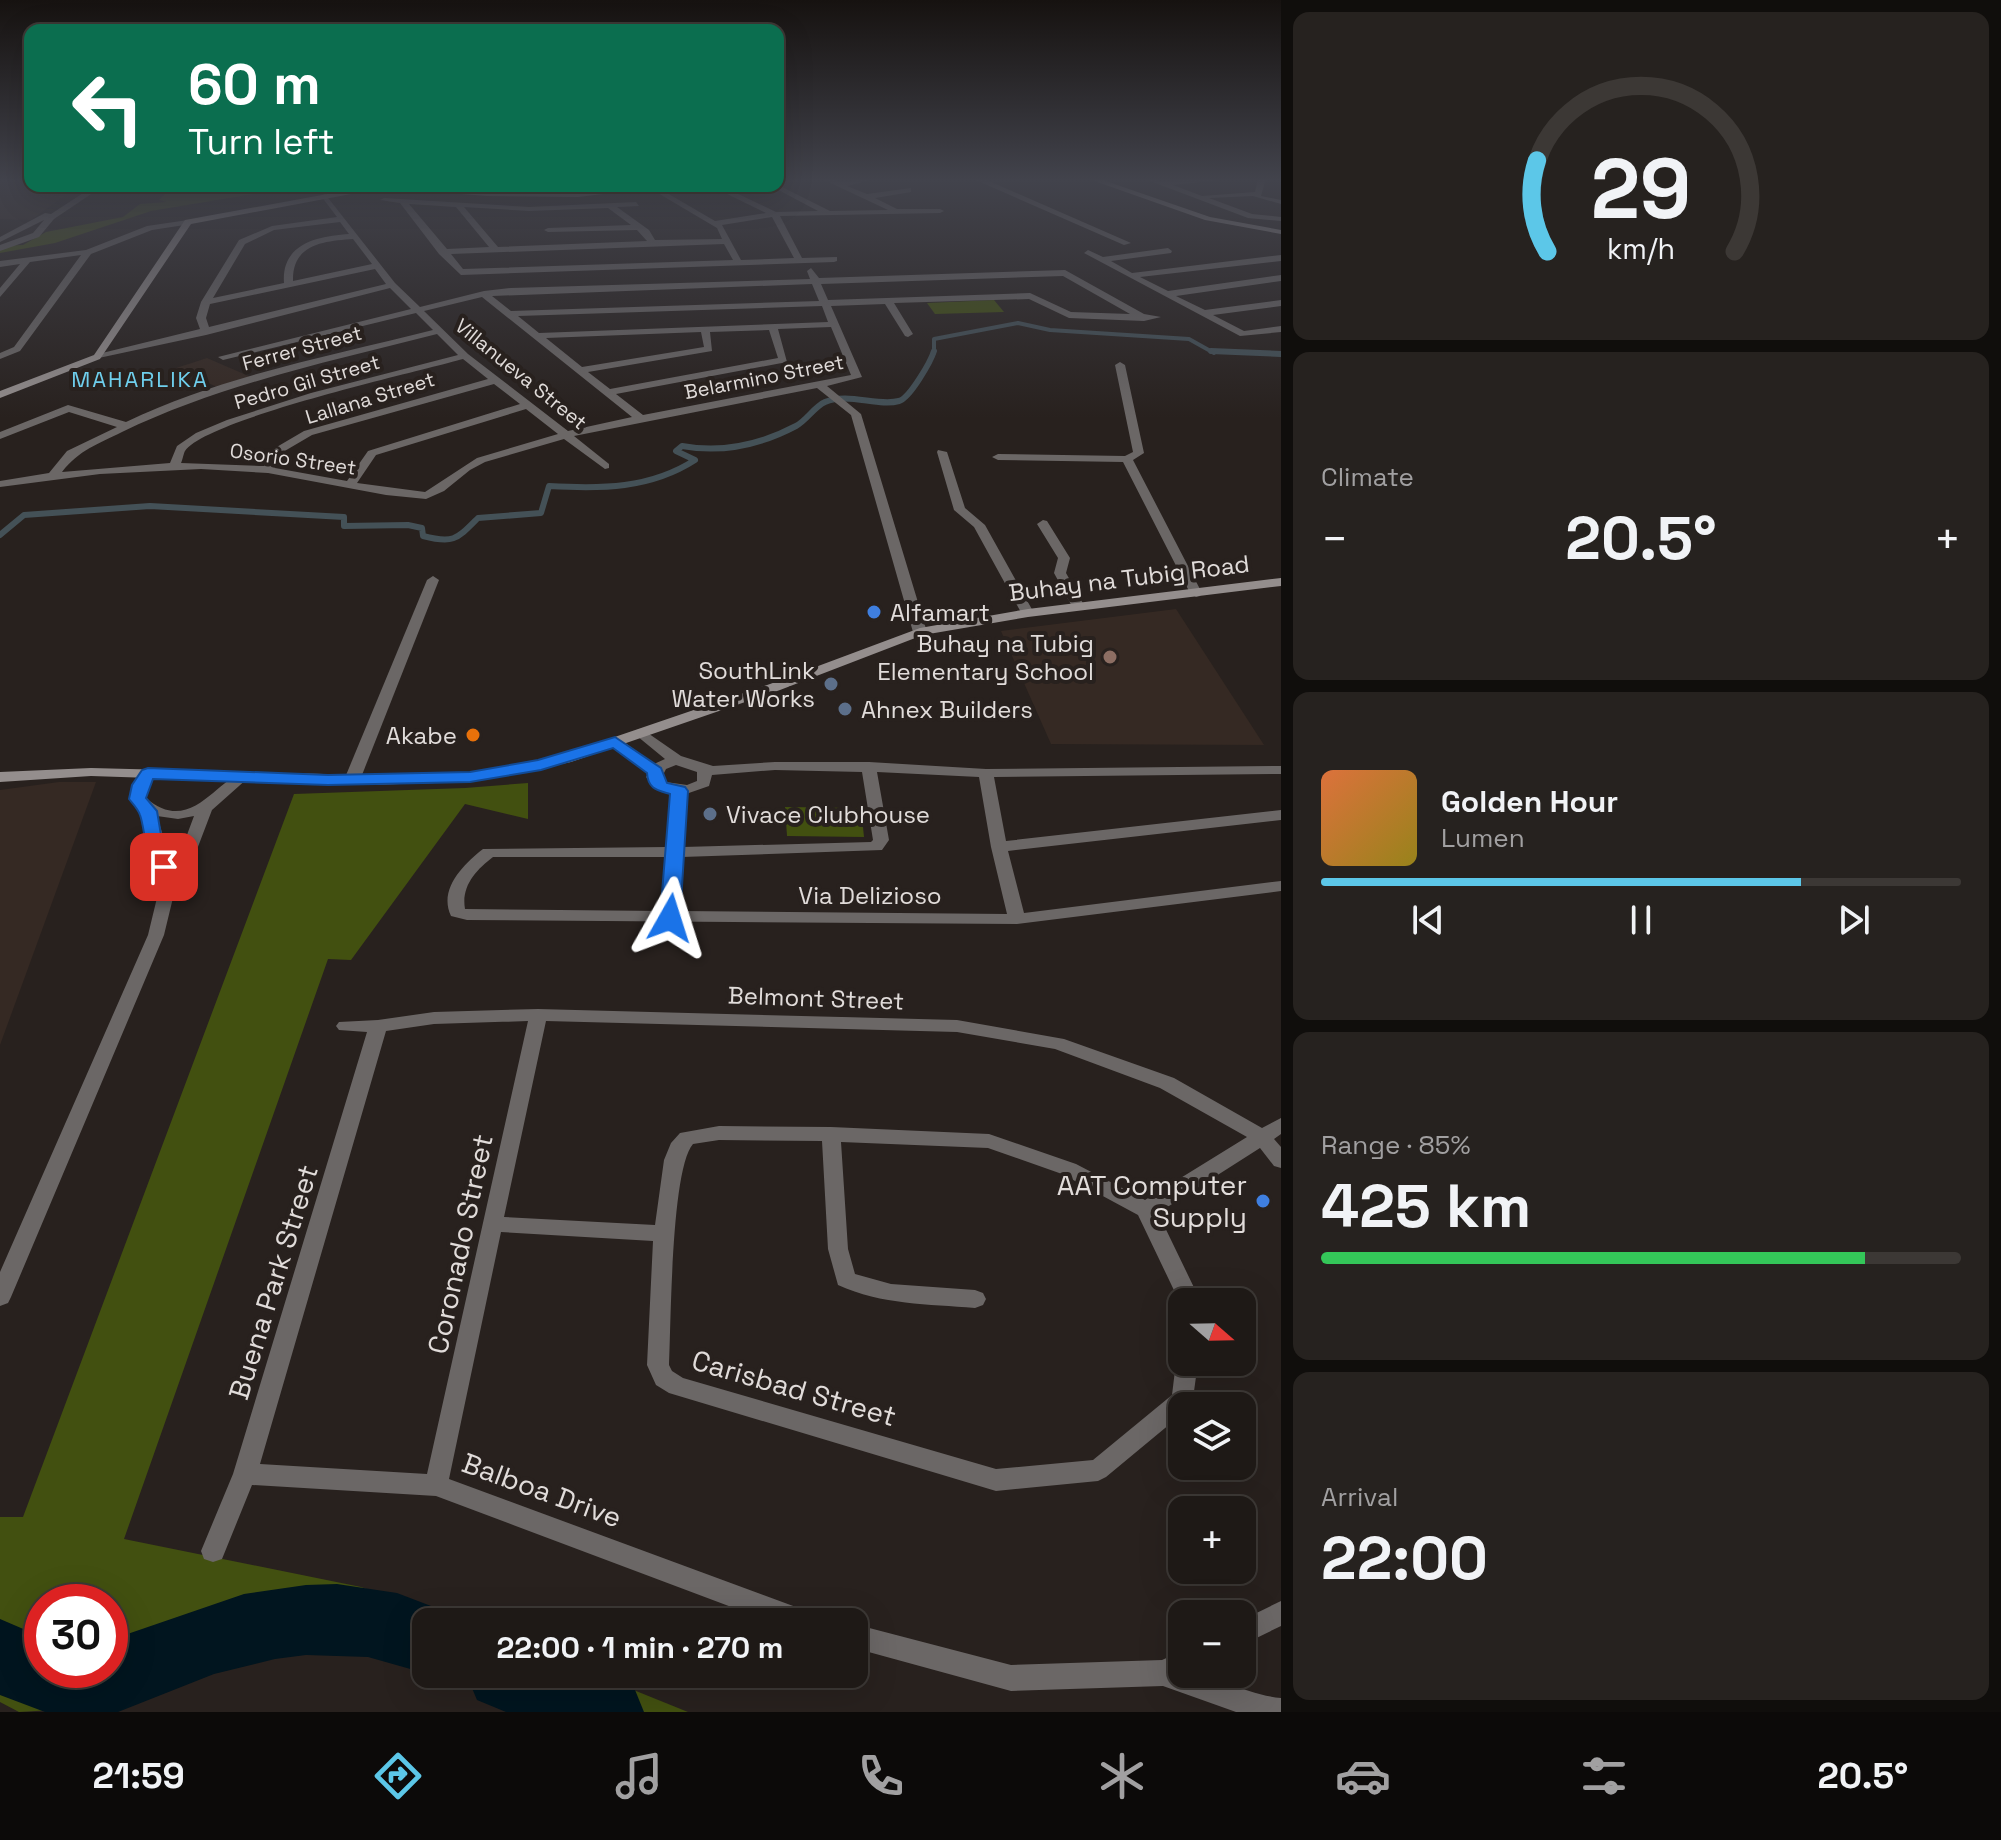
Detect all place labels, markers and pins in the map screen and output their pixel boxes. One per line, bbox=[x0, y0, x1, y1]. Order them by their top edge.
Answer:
place label: Alfamart bbox=[890, 597, 990, 628]
marker: Alfamart bbox=[865, 603, 883, 621]
place label: Buhay na Tubig Elementary School bbox=[877, 628, 1094, 687]
marker: Buhay na Tubig Elementary School bbox=[1101, 648, 1119, 666]
place label: SouthLink Water Works bbox=[672, 655, 815, 714]
marker: SouthLink Water Works bbox=[822, 675, 840, 693]
place label: Ahnex Builders bbox=[861, 694, 1033, 725]
marker: Ahnex Builders bbox=[836, 700, 854, 718]
place label: Akabe bbox=[386, 720, 457, 751]
marker: Akabe bbox=[464, 726, 482, 744]
place label: Vivace Clubhouse bbox=[726, 799, 930, 830]
marker: Vivace Clubhouse bbox=[701, 805, 719, 823]
pin bbox=[130, 833, 198, 901]
place label: AAT Computer Supply bbox=[1057, 1167, 1247, 1235]
marker: AAT Computer Supply bbox=[1254, 1192, 1272, 1210]

